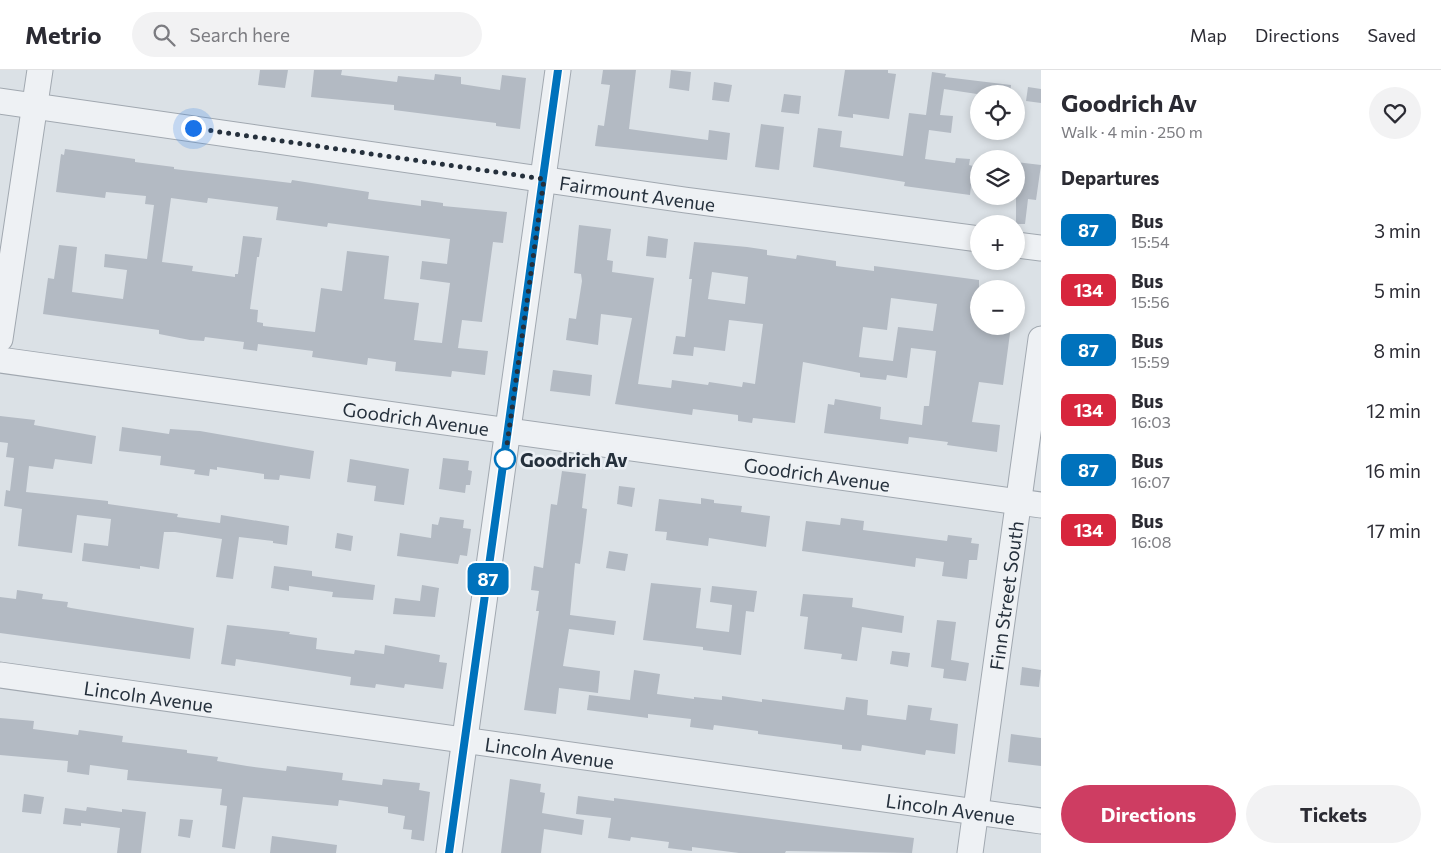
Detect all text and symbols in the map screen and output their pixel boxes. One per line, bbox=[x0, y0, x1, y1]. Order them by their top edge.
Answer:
search box bbox=[132, 12, 482, 57]
text: Metrio bbox=[25, 20, 102, 49]
icon: search bbox=[150, 21, 178, 49]
text: Search here bbox=[190, 23, 290, 46]
text: Map bbox=[1190, 24, 1227, 46]
text: Directions bbox=[1255, 24, 1339, 46]
text: Saved bbox=[1367, 24, 1416, 46]
map controls bbox=[970, 85, 1025, 335]
button: locate bbox=[970, 85, 1025, 140]
button: heart bbox=[1369, 87, 1421, 139]
text: Goodrich Av bbox=[1061, 88, 1197, 117]
your location bbox=[181, 116, 206, 141]
text: Walk · 4 min · 250 m bbox=[1061, 122, 1203, 141]
button: layers bbox=[970, 150, 1025, 205]
text: Departures bbox=[1061, 166, 1159, 189]
street label: Fairmount Avenue bbox=[558, 170, 717, 215]
text: Bus bbox=[1131, 209, 1163, 232]
button: + bbox=[970, 215, 1025, 270]
text: 87 bbox=[1078, 219, 1099, 241]
text: 3 min bbox=[1374, 219, 1421, 242]
text: 15:54 bbox=[1131, 232, 1170, 251]
text: Bus bbox=[1131, 269, 1163, 292]
text: 134 bbox=[1074, 279, 1103, 301]
text: 5 min bbox=[1374, 279, 1421, 302]
button: − bbox=[970, 280, 1025, 335]
text: 15:56 bbox=[1131, 292, 1170, 311]
text: Bus bbox=[1131, 329, 1163, 352]
text: 87 bbox=[1078, 339, 1099, 361]
text: 8 min bbox=[1373, 339, 1421, 362]
text: 15:59 bbox=[1131, 352, 1170, 371]
text: Bus bbox=[1131, 389, 1163, 412]
street label: Goodrich Avenue bbox=[341, 396, 491, 440]
text: 134 bbox=[1074, 399, 1103, 421]
text: 12 min bbox=[1366, 399, 1421, 422]
text: 16:03 bbox=[1131, 412, 1171, 431]
marker: Goodrich Av bbox=[494, 448, 516, 470]
place label: Goodrich Av bbox=[520, 448, 628, 471]
text: Bus bbox=[1131, 449, 1163, 472]
street label: Goodrich Avenue bbox=[743, 452, 892, 495]
text: 87 bbox=[1078, 459, 1099, 481]
text: 16 min bbox=[1365, 459, 1421, 482]
text: 16:07 bbox=[1131, 472, 1170, 491]
text: Bus bbox=[1131, 509, 1163, 532]
street label: Finn Street South bbox=[984, 519, 1027, 672]
text: 134 bbox=[1074, 519, 1103, 541]
text: 17 min bbox=[1367, 519, 1421, 542]
text: 16:08 bbox=[1131, 532, 1171, 551]
line badge: 87 bbox=[466, 563, 510, 595]
text: 87 bbox=[478, 568, 498, 590]
street label: Lincoln Avenue bbox=[82, 675, 215, 716]
street label: Lincoln Avenue bbox=[484, 732, 616, 773]
button: Directions bbox=[1061, 785, 1236, 843]
button: Tickets bbox=[1246, 785, 1421, 843]
street label: Lincoln Avenue bbox=[885, 788, 1017, 829]

